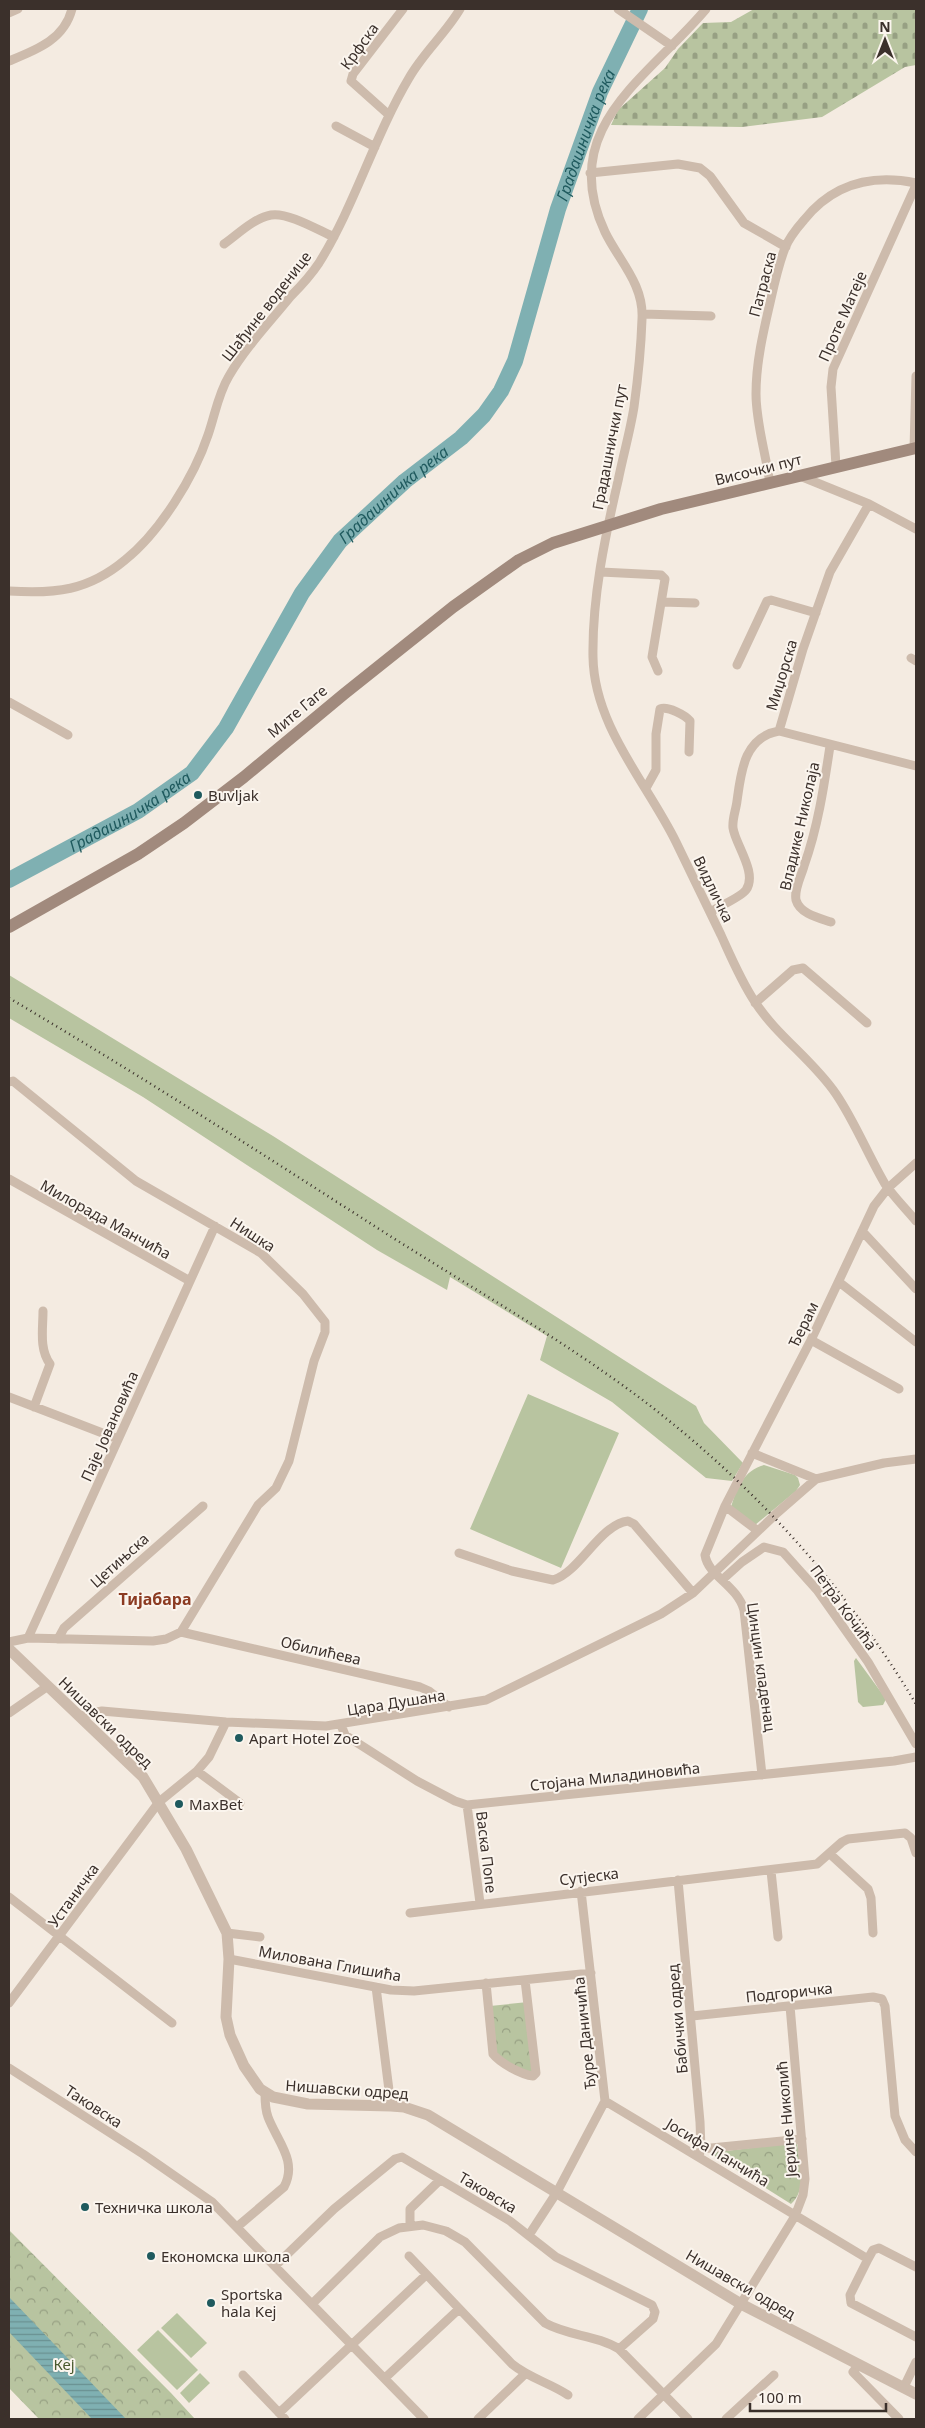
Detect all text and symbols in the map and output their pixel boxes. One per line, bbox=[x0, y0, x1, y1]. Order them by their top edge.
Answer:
north arrow bbox=[860, 15, 910, 65]
text: N bbox=[879, 17, 891, 36]
street label: Крфска bbox=[335, 19, 383, 73]
water label: Градашничка река bbox=[551, 65, 620, 204]
street label: Шађине воденице bbox=[217, 247, 315, 365]
street label: Патраска bbox=[744, 249, 780, 319]
street label: Проте Матеје bbox=[813, 268, 871, 364]
street label: Градашнички пут bbox=[587, 382, 631, 512]
water label: Градашничка река bbox=[334, 441, 453, 548]
street label: Височки пут bbox=[713, 449, 804, 489]
street label: Миџорска bbox=[761, 637, 801, 713]
street label: Мите Гаге bbox=[263, 680, 331, 742]
street label: Владике Николаја bbox=[774, 760, 824, 892]
water label: Градашничка река bbox=[65, 766, 195, 857]
place label: Buvljak bbox=[208, 785, 259, 805]
marker: Buvljak bbox=[192, 789, 204, 801]
street label: Видличка bbox=[689, 852, 739, 926]
street label: Милорада Манчића bbox=[37, 1175, 175, 1263]
street label: Нишка bbox=[227, 1212, 279, 1256]
street label: Ђерам bbox=[783, 1298, 823, 1350]
street label: Паје Јовановића bbox=[76, 1368, 142, 1484]
street label: Цетињска bbox=[85, 1528, 153, 1592]
street label: Петра Кочића bbox=[806, 1560, 882, 1654]
district label: Тијабара bbox=[118, 1588, 192, 1610]
street label: Цинцин кладенац bbox=[743, 1601, 781, 1734]
street label: Обилићева bbox=[279, 1631, 363, 1669]
street label: Нишавски одред bbox=[55, 1672, 157, 1772]
street label: Цара Душана bbox=[345, 1684, 447, 1720]
place label: Apart Hotel Zoe bbox=[249, 1728, 360, 1748]
marker: Apart Hotel Zoe bbox=[233, 1732, 245, 1744]
street label: Стојана Миладиновића bbox=[529, 1757, 701, 1795]
place label: MaxBet bbox=[189, 1794, 243, 1814]
marker: MaxBet bbox=[173, 1798, 185, 1810]
street label: Васка Попе bbox=[472, 1810, 502, 1894]
street label: Устаничка bbox=[43, 1859, 103, 1931]
street label: Сутјеска bbox=[558, 1862, 620, 1890]
street label: Милована Глишића bbox=[257, 1941, 403, 1985]
street label: Бабички одред bbox=[662, 1963, 692, 2075]
street label: Ђуре Даничића bbox=[568, 1976, 600, 2090]
street label: Подгоричка bbox=[744, 1977, 834, 2007]
street label: Јерине Николић bbox=[771, 2060, 801, 2180]
street label: Нишавски одред bbox=[285, 2075, 409, 2103]
street label: Таковска bbox=[61, 2080, 127, 2132]
street label: Јосифа Панчића bbox=[661, 2112, 773, 2191]
street label: Таковска bbox=[455, 2167, 521, 2217]
place label: Техничка школа bbox=[95, 2197, 213, 2217]
marker: Техничка школа bbox=[79, 2201, 91, 2213]
street label: Нишавски одред bbox=[683, 2244, 799, 2324]
place label: Економска школа bbox=[161, 2246, 290, 2266]
marker: Економска школа bbox=[145, 2250, 157, 2262]
place label: Sportska hala Kej bbox=[221, 2284, 283, 2321]
marker: Sportska hala Kej bbox=[205, 2297, 217, 2309]
park label: Кеј bbox=[53, 2354, 75, 2374]
scale bar bbox=[750, 2380, 886, 2412]
text: 100 m bbox=[758, 2387, 802, 2407]

